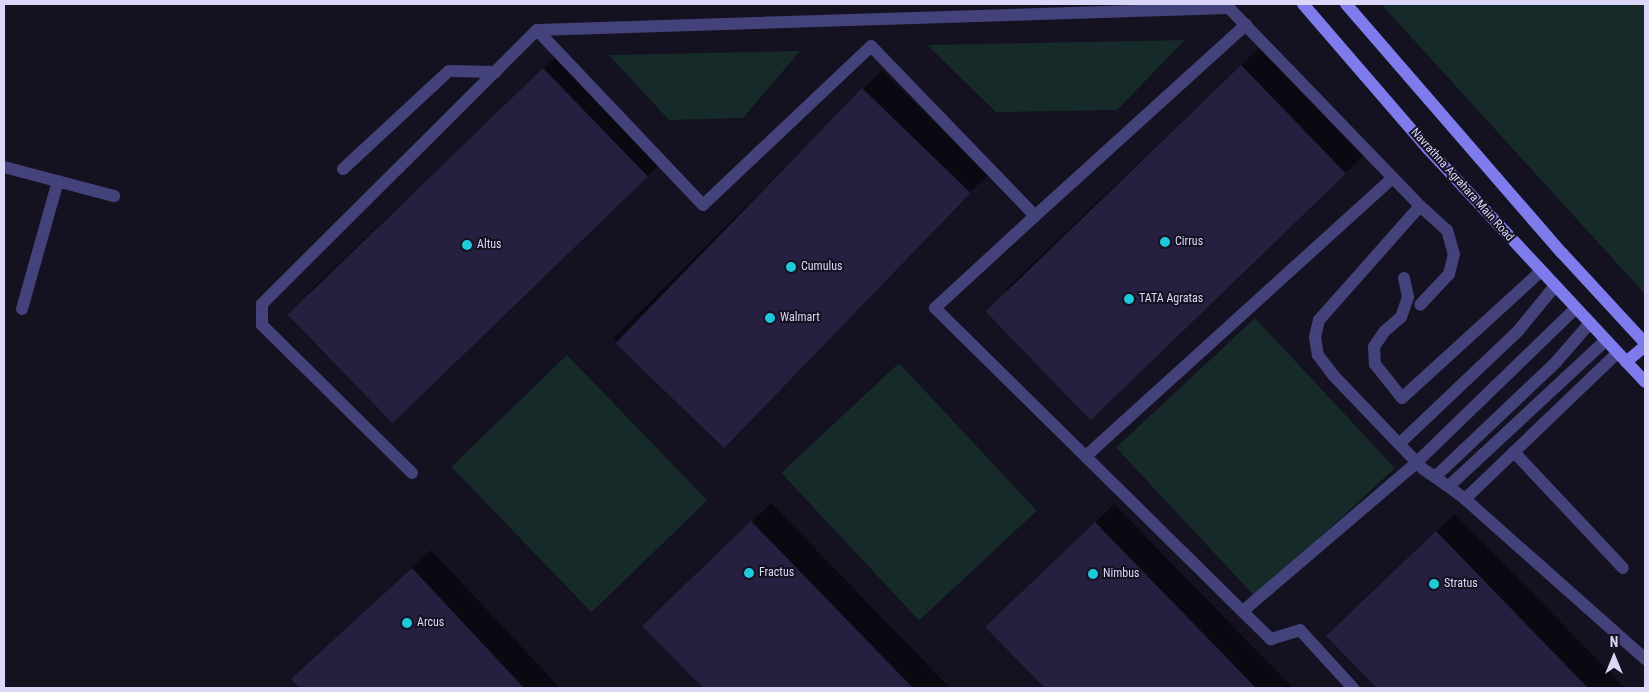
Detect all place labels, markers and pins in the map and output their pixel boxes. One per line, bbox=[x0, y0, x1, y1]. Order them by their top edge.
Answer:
place label: Cirrus bbox=[1175, 235, 1203, 249]
marker: Cirrus bbox=[1159, 236, 1171, 248]
place label: Altus bbox=[477, 238, 501, 252]
marker: Altus bbox=[461, 239, 473, 251]
place label: Cumulus bbox=[801, 260, 842, 274]
marker: Cumulus bbox=[785, 261, 797, 273]
place label: TATA Agratas bbox=[1139, 292, 1203, 306]
marker: TATA Agratas bbox=[1123, 293, 1135, 305]
place label: Walmart bbox=[780, 311, 820, 325]
marker: Walmart bbox=[764, 312, 776, 324]
place label: Fractus bbox=[759, 566, 794, 580]
marker: Fractus bbox=[743, 567, 755, 579]
place label: Nimbus bbox=[1103, 567, 1139, 581]
marker: Nimbus bbox=[1087, 568, 1099, 580]
place label: Stratus bbox=[1444, 577, 1478, 591]
marker: Stratus bbox=[1428, 578, 1440, 590]
place label: Arcus bbox=[417, 616, 444, 630]
marker: Arcus bbox=[401, 617, 413, 629]

